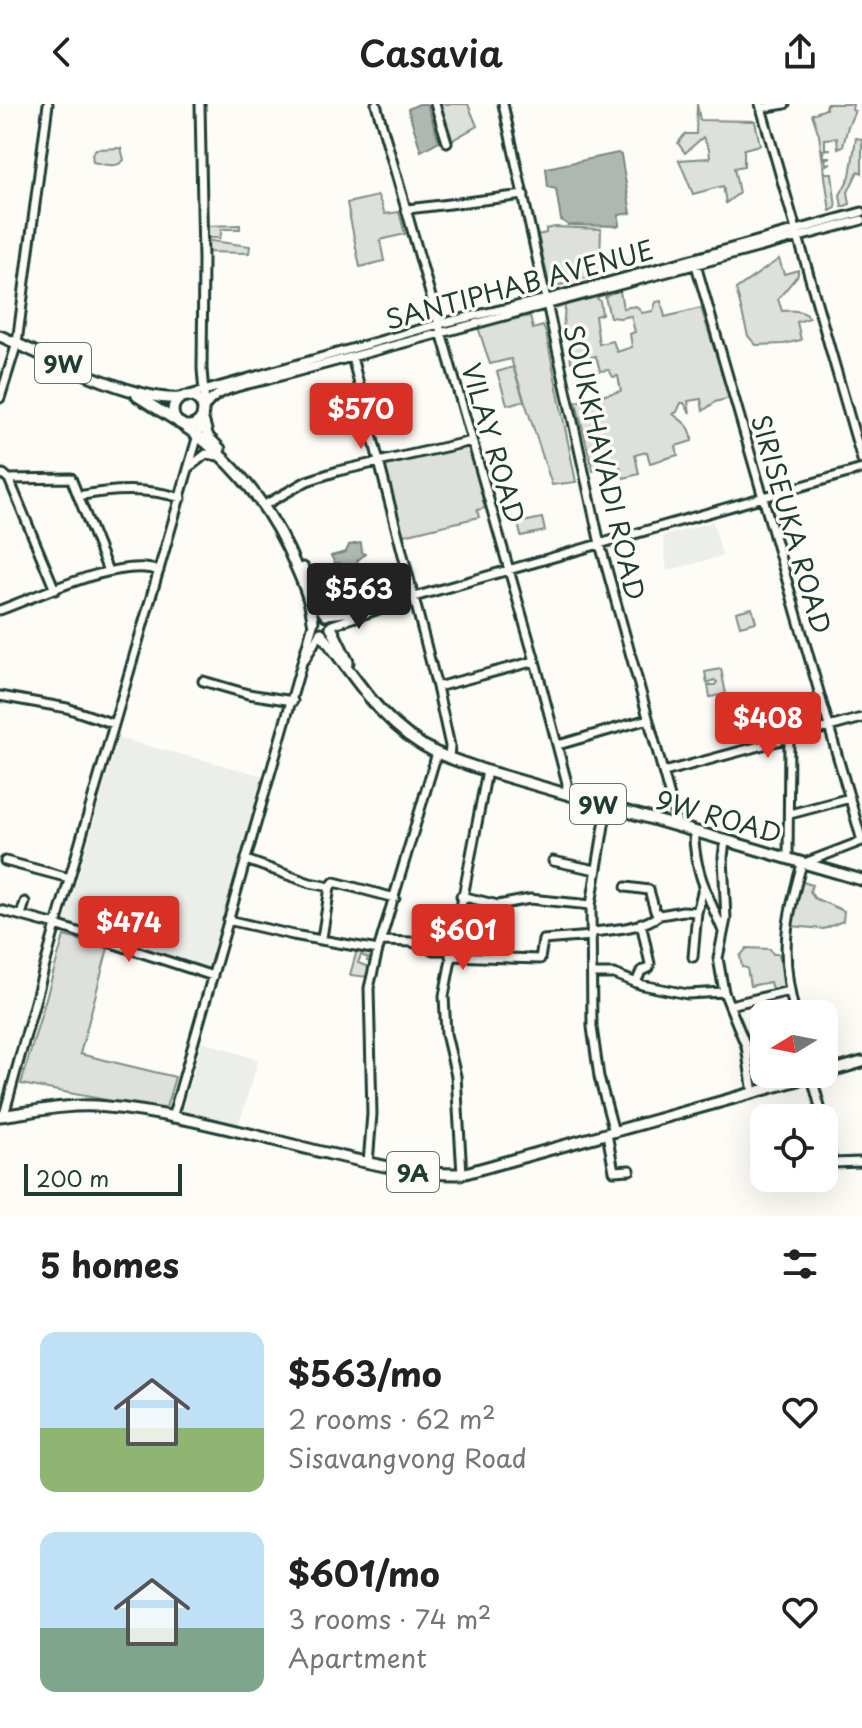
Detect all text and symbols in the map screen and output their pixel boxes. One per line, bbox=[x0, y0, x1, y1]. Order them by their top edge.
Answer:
text: Casavia bbox=[359, 25, 503, 79]
icon: back bbox=[40, 30, 84, 74]
icon: share bbox=[778, 30, 822, 74]
street label: SANTIPHAB AVENUE bbox=[380, 229, 658, 339]
street label: SOUKKHAVADI ROAD bbox=[554, 320, 656, 604]
road number: 9W bbox=[35, 343, 91, 383]
street label: VILAY ROAD bbox=[452, 358, 536, 528]
pin: $570 bbox=[314, 383, 408, 451]
text: $570 bbox=[328, 389, 394, 428]
street label: SIRISEUKA ROAD bbox=[742, 410, 842, 638]
pin: $563 bbox=[312, 563, 406, 631]
text: $563 bbox=[325, 569, 393, 608]
pin: $408 bbox=[721, 692, 815, 760]
text: $408 bbox=[733, 698, 803, 737]
street label: 9W ROAD bbox=[651, 779, 787, 853]
road number: 9W bbox=[570, 784, 626, 824]
pin: $474 bbox=[82, 896, 176, 964]
text: $474 bbox=[96, 902, 162, 941]
pin: $601 bbox=[416, 904, 510, 972]
text: $601 bbox=[430, 910, 496, 949]
north arrow bbox=[750, 1000, 838, 1088]
map controls bbox=[750, 1000, 838, 1192]
button: locate bbox=[750, 1104, 838, 1192]
road number: 9A bbox=[387, 1152, 439, 1192]
scale bar bbox=[24, 1160, 182, 1196]
text: 200 m bbox=[36, 1161, 109, 1194]
text: 5 homes bbox=[40, 1238, 179, 1290]
icon: filters bbox=[778, 1242, 822, 1286]
text: $563/mo bbox=[288, 1347, 442, 1399]
icon: home bbox=[104, 1364, 200, 1460]
icon: heart bbox=[778, 1390, 822, 1434]
text: 2 rooms · 62 m² bbox=[288, 1399, 496, 1438]
text: Sisavangvong Road bbox=[288, 1438, 527, 1477]
text: $601/mo bbox=[288, 1547, 440, 1599]
icon: home bbox=[104, 1564, 200, 1660]
icon: heart bbox=[778, 1590, 822, 1634]
text: 3 rooms · 74 m² bbox=[288, 1599, 492, 1638]
text: Apartment bbox=[288, 1638, 427, 1677]

